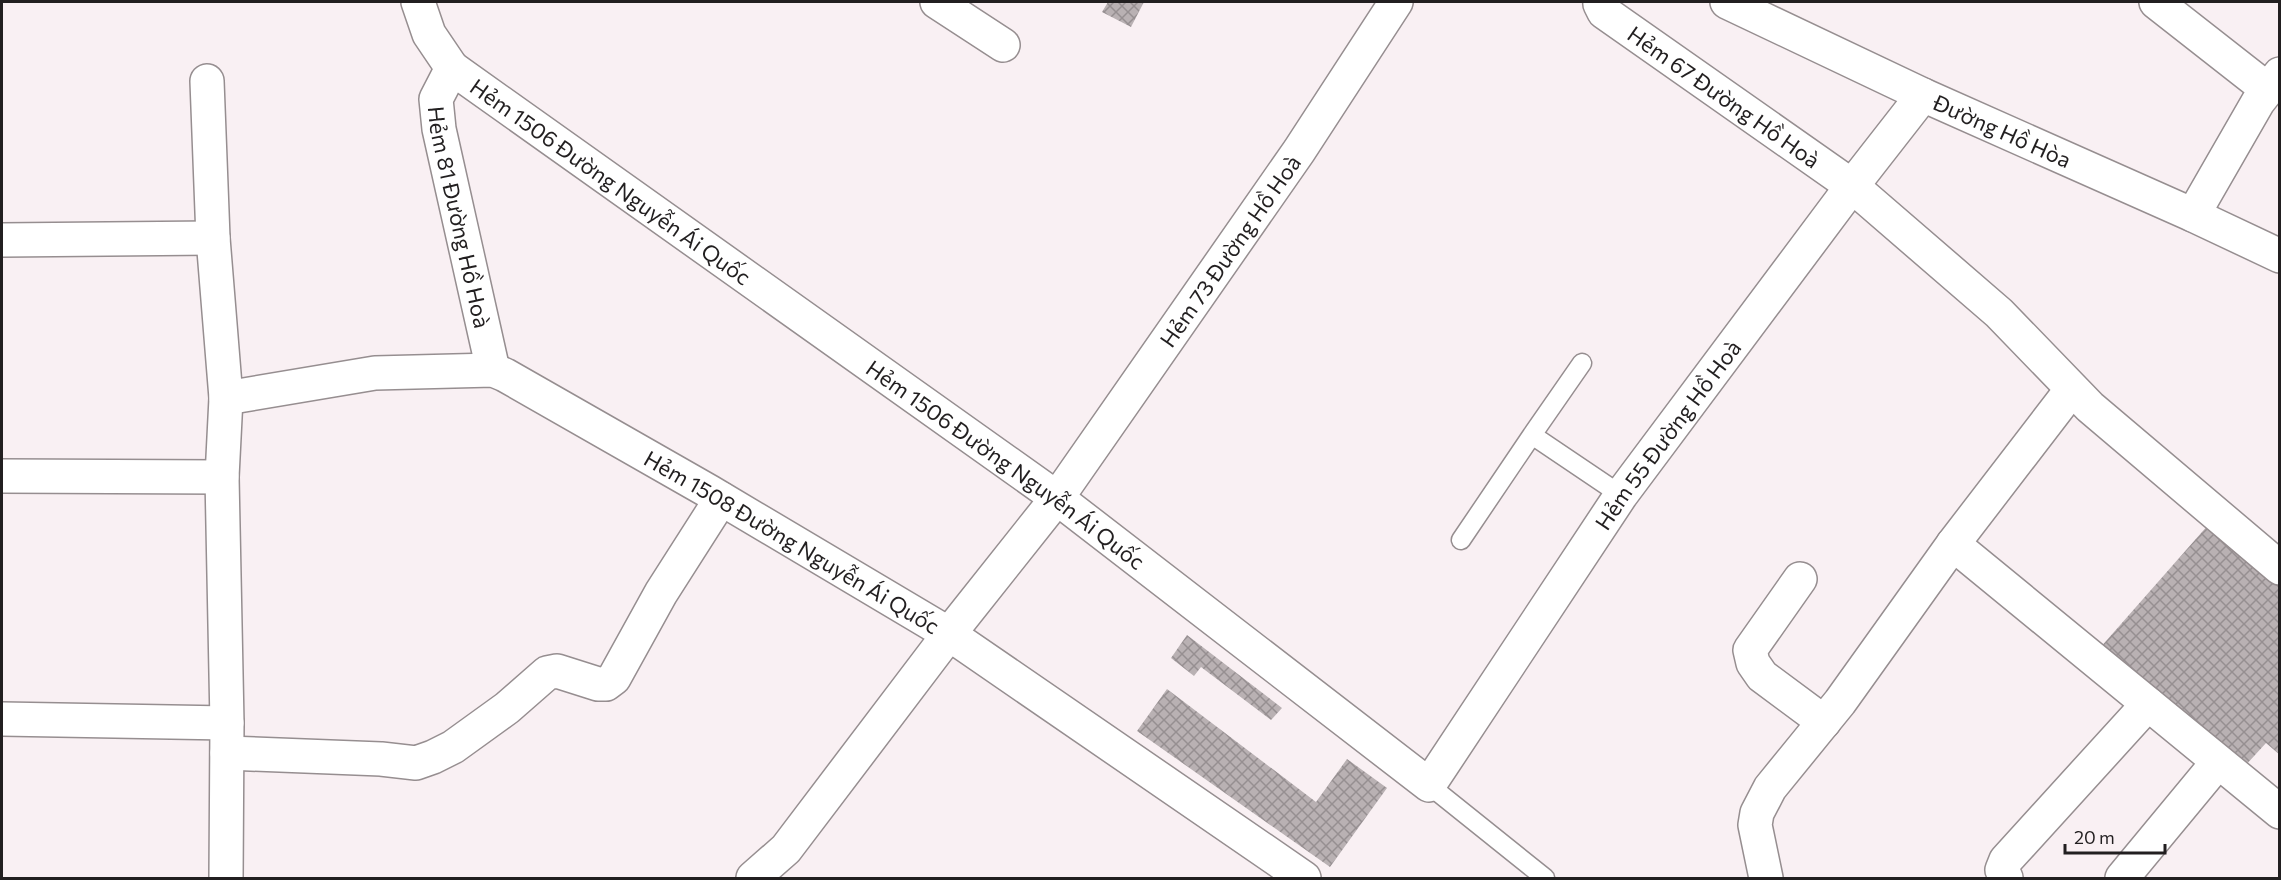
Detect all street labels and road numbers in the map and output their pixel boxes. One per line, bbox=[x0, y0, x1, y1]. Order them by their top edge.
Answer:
street label: Hẻm 67 Đường Hồ Hoà bbox=[1623, 20, 1825, 173]
street label: Hẻm 1506 Đường Nguyễn Ái Quốc bbox=[465, 72, 757, 290]
street label: Đường Hồ Hòa bbox=[1929, 88, 2076, 173]
street label: Hẻm 81 Đường Hồ Hoà bbox=[423, 105, 497, 330]
street label: Hẻm 73 Đường Hồ Hoà bbox=[1153, 150, 1306, 352]
street label: Hẻm 55 Đường Hồ Hoà bbox=[1589, 334, 1746, 534]
street label: Hẻm 1506 Đường Nguyễn Ái Quốc bbox=[862, 354, 1151, 575]
street label: Hẻm 1508 Đường Nguyễn Ái Quốc bbox=[640, 444, 945, 639]

